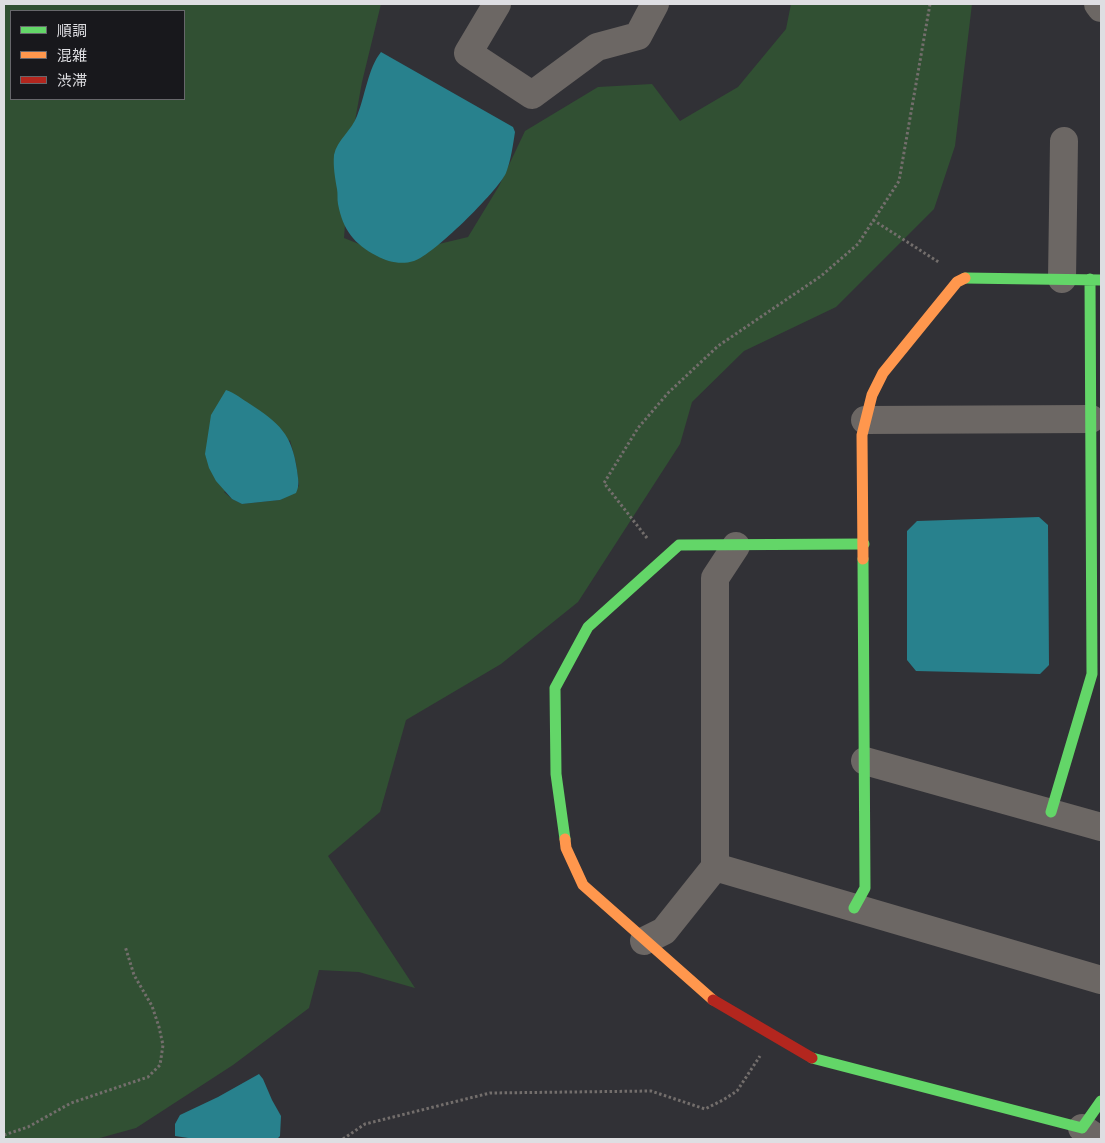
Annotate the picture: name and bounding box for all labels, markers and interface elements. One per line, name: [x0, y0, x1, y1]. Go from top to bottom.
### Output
legend: [10, 10, 185, 100]
text: 順調: [57, 21, 87, 41]
text: 混雑: [57, 46, 87, 66]
text: 渋滞: [57, 71, 87, 91]

